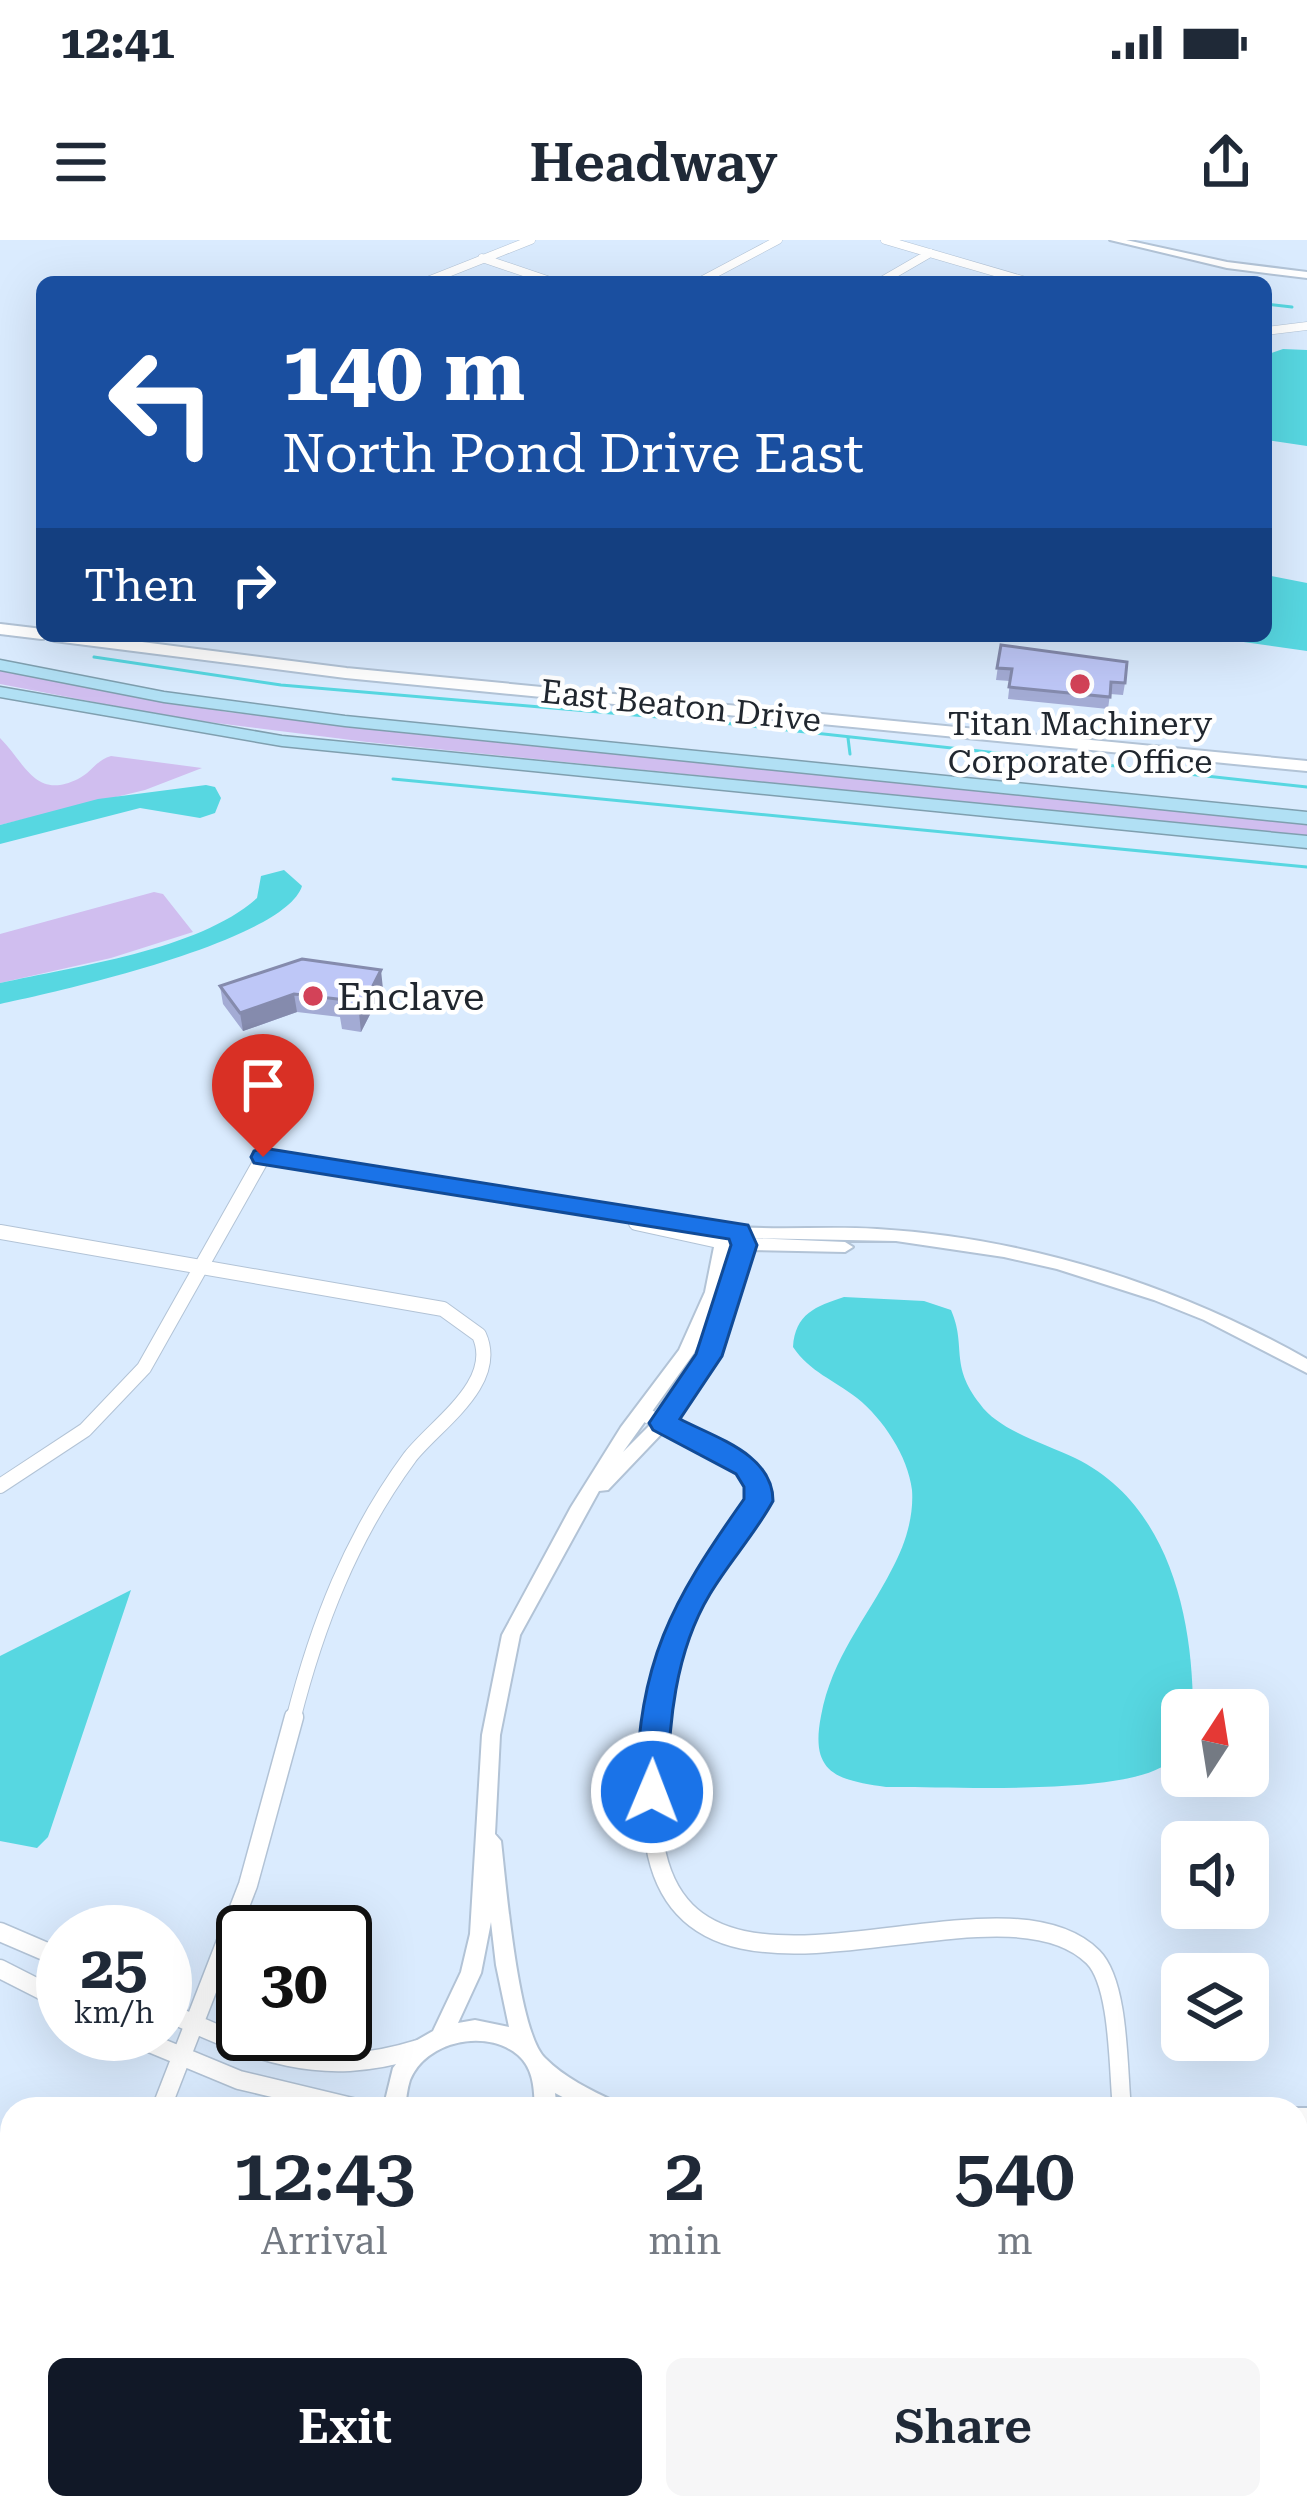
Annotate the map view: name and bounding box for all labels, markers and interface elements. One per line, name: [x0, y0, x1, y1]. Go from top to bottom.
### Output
text: 12:41: [60, 16, 175, 69]
icon: menu: [48, 129, 114, 195]
icon: share: [1193, 129, 1259, 195]
text: Headway: [529, 131, 778, 194]
text: 140 m: [282, 322, 525, 420]
icon: left: [84, 324, 240, 480]
text: North Pond Drive East: [282, 422, 864, 485]
icon: right: [221, 552, 287, 618]
text: Then: [84, 559, 197, 612]
street label: East Beaton Drive: [539, 671, 823, 740]
marker: Titan Machinery Corporate Office: [1067, 671, 1093, 697]
place label: Titan Machinery Corporate Office: [948, 704, 1213, 781]
place label: Enclave: [337, 974, 484, 1020]
marker: Enclave: [300, 983, 326, 1009]
pin: [212, 1034, 314, 1157]
icon: arrive: [230, 1052, 296, 1118]
north arrow: [1161, 1689, 1269, 1797]
map controls: [1161, 1689, 1269, 2061]
position arrow: [589, 1729, 715, 1855]
button: sound: [1161, 1821, 1269, 1929]
speed limit sign: 30: [216, 1905, 372, 2061]
text: 25: [80, 1932, 148, 2003]
button: layers: [1161, 1953, 1269, 2061]
text: km/h: [74, 1995, 154, 2030]
text: 12:43: [233, 2133, 415, 2218]
text: 2: [665, 2133, 705, 2218]
text: 540: [954, 2133, 1075, 2218]
text: Arrival: [261, 2218, 387, 2264]
text: min: [648, 2218, 721, 2264]
text: m: [997, 2218, 1032, 2264]
button: Exit: [48, 2358, 642, 2496]
button: Share: [666, 2358, 1260, 2496]

